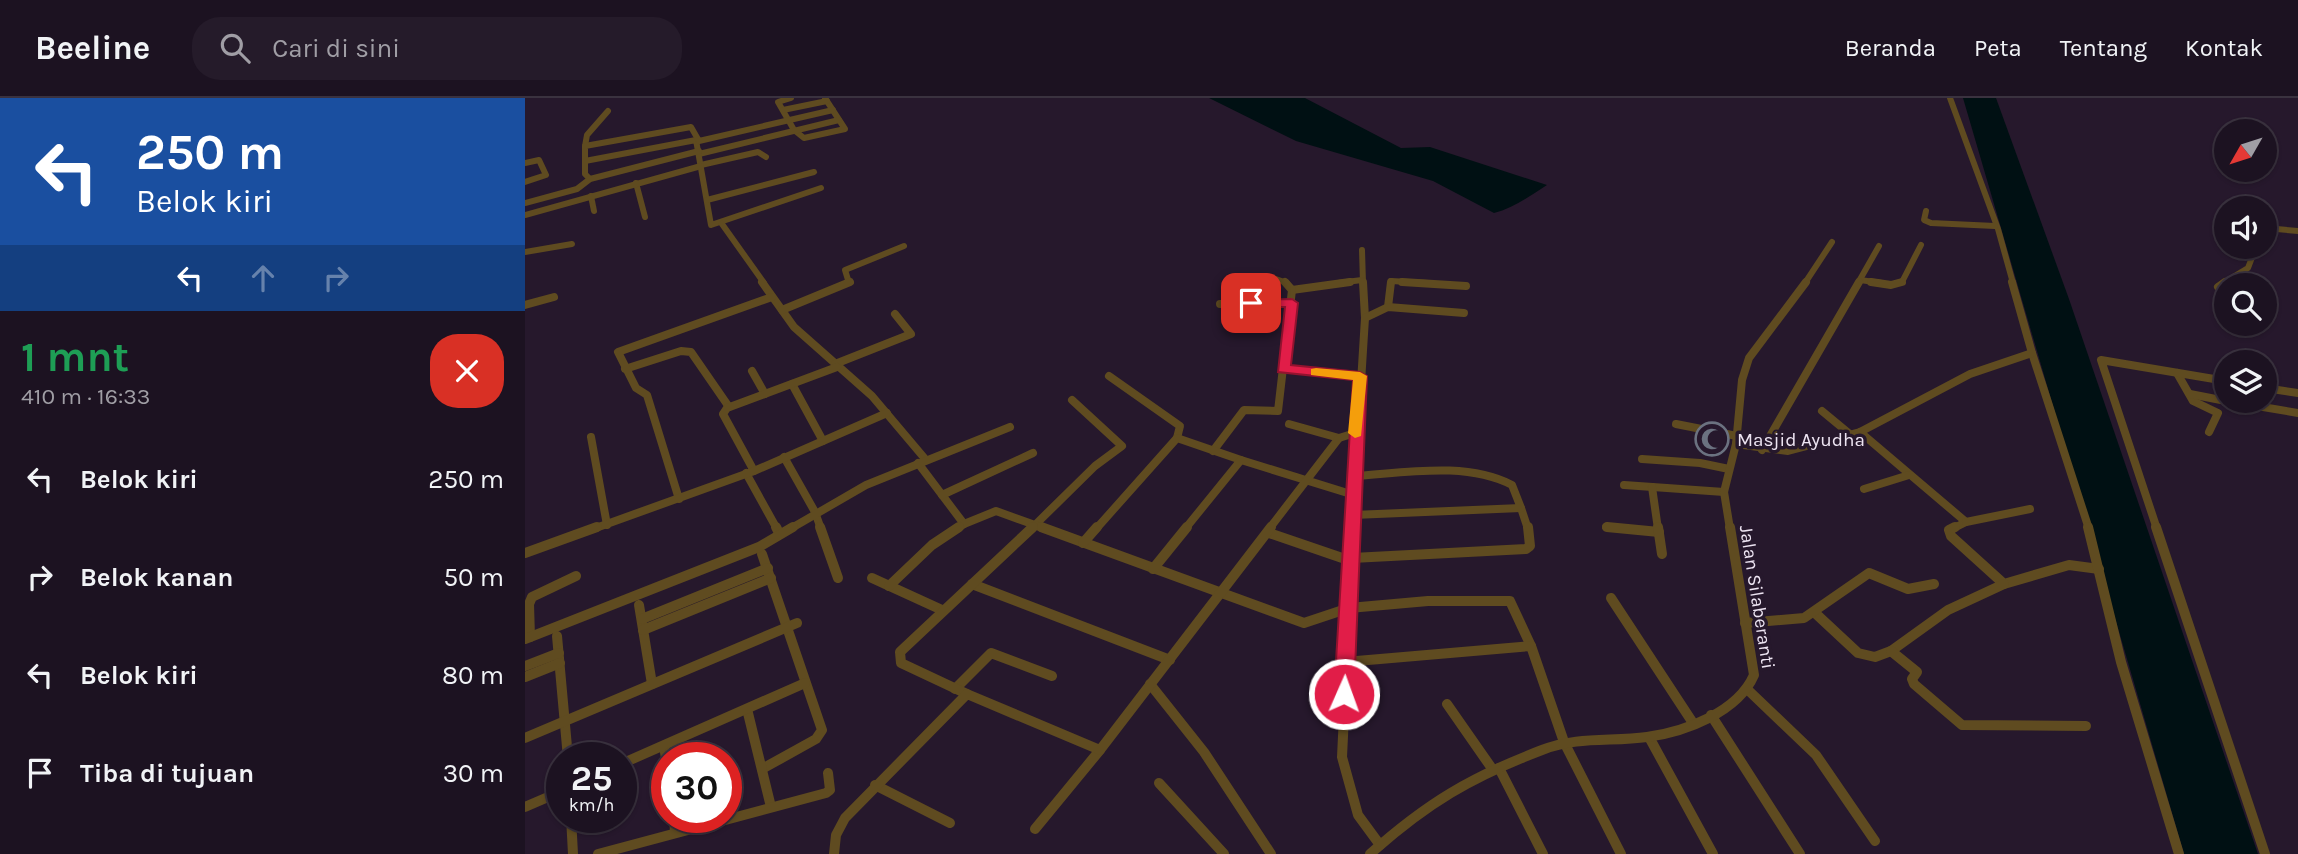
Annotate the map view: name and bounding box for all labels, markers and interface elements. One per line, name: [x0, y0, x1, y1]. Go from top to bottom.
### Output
search box: [192, 17, 682, 80]
text: Beeline: [35, 29, 150, 67]
icon: search: [216, 29, 254, 67]
text: Cari di sini: [272, 33, 400, 64]
text: Beranda: [1845, 34, 1936, 62]
text: Peta: [1974, 34, 2022, 62]
text: Tentang: [2060, 34, 2147, 62]
text: Kontak: [2185, 34, 2263, 62]
north arrow: [2214, 119, 2277, 182]
map controls: [2214, 119, 2277, 413]
text: 250 m: [136, 124, 284, 181]
icon: left: [21, 126, 112, 217]
text: Belok kiri: [136, 183, 273, 220]
button: sound: [2214, 196, 2277, 259]
icon: left: [171, 259, 209, 297]
icon: ahead: [244, 259, 282, 297]
icon: right: [317, 259, 355, 297]
pin: [1221, 273, 1281, 333]
button: search: [2214, 273, 2277, 336]
icon: arrive: [1232, 284, 1270, 322]
text: 1 mnt: [21, 332, 129, 382]
button: close: [430, 334, 504, 408]
button: layers: [2214, 350, 2277, 413]
text: 410 m · 16:33: [21, 383, 150, 410]
mosque icon: Masjid Ayudha: [1693, 420, 1731, 458]
place label: Masjid Ayudha: [1737, 429, 1865, 451]
icon: left: [21, 460, 59, 498]
text: Belok kiri: [80, 464, 198, 495]
text: 250 m: [428, 464, 504, 495]
street label: Jalan Silaberanti: [1735, 524, 1779, 671]
icon: right: [21, 558, 59, 596]
text: Belok kanan: [80, 562, 233, 593]
text: 50 m: [443, 562, 504, 593]
icon: left: [21, 656, 59, 694]
position arrow: [1307, 657, 1381, 731]
text: Belok kiri: [80, 660, 198, 691]
text: 80 m: [442, 660, 504, 691]
speed limit sign: 30: [651, 742, 742, 833]
icon: arrive: [21, 754, 59, 792]
text: Tiba di tujuan: [80, 758, 254, 789]
text: 30 m: [443, 758, 504, 789]
text: 25: [571, 758, 612, 799]
text: km/h: [569, 794, 614, 816]

